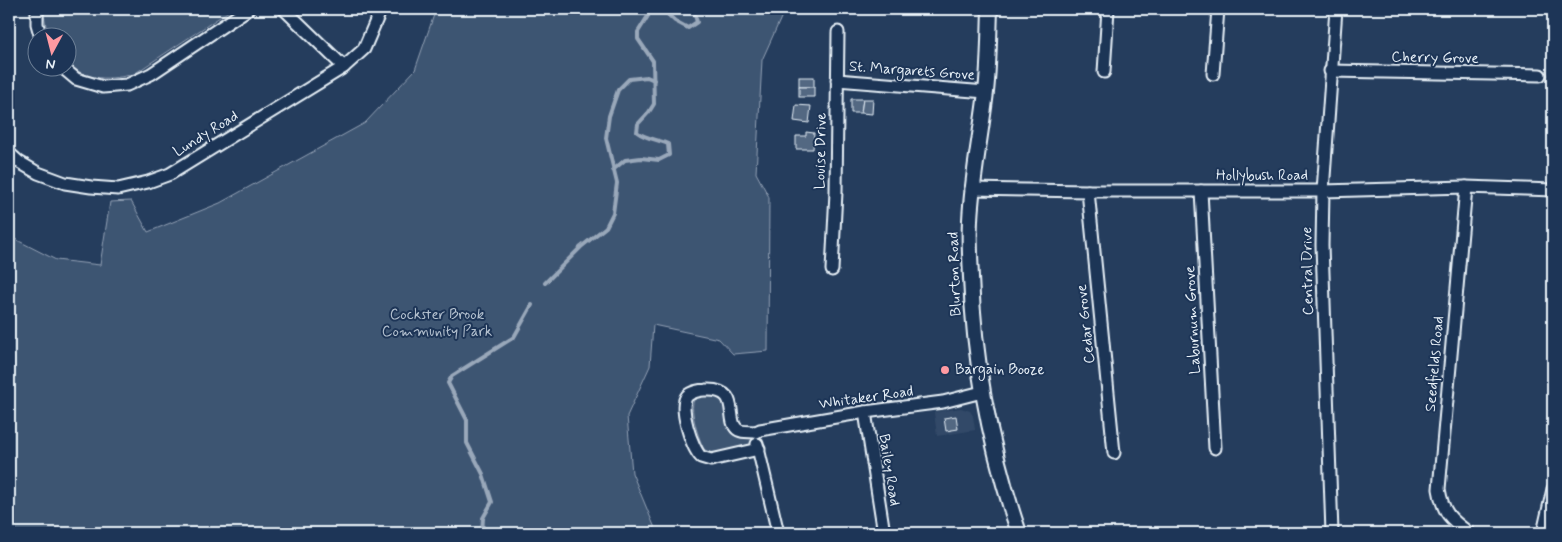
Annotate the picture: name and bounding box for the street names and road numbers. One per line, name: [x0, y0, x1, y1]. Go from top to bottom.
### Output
street label: Cherry Grove: [1391, 47, 1479, 69]
street label: St. Margarets Grove: [848, 57, 976, 86]
street label: Lundy Road: [170, 106, 242, 162]
street label: Louise Drive: [810, 112, 832, 190]
street label: Hollybush Road: [1216, 166, 1308, 186]
street label: Central Drive: [1297, 226, 1319, 315]
street label: Blurton Road: [944, 231, 966, 317]
street label: Laburnum Grove: [1180, 265, 1206, 375]
street label: Cedar Grove: [1072, 283, 1100, 365]
street label: Seedfields Road: [1421, 315, 1449, 413]
street label: Whitaker Road: [817, 381, 915, 415]
street label: Bailey Road: [873, 433, 905, 507]

